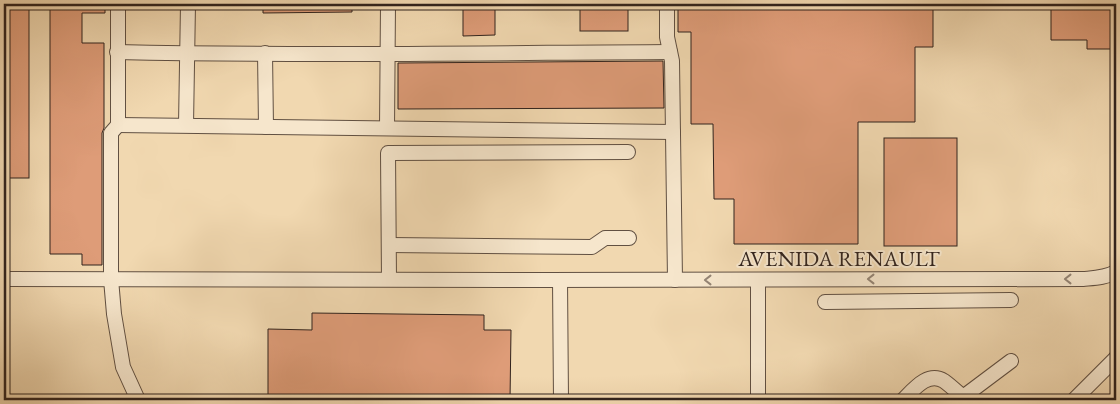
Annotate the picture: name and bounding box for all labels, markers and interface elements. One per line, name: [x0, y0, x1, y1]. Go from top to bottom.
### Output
street label: AVENIDA RENAULT: [737, 244, 940, 273]
one-way arrow: [867, 274, 874, 284]
one-way arrow: [1064, 274, 1072, 284]
one-way arrow: [704, 275, 712, 285]

